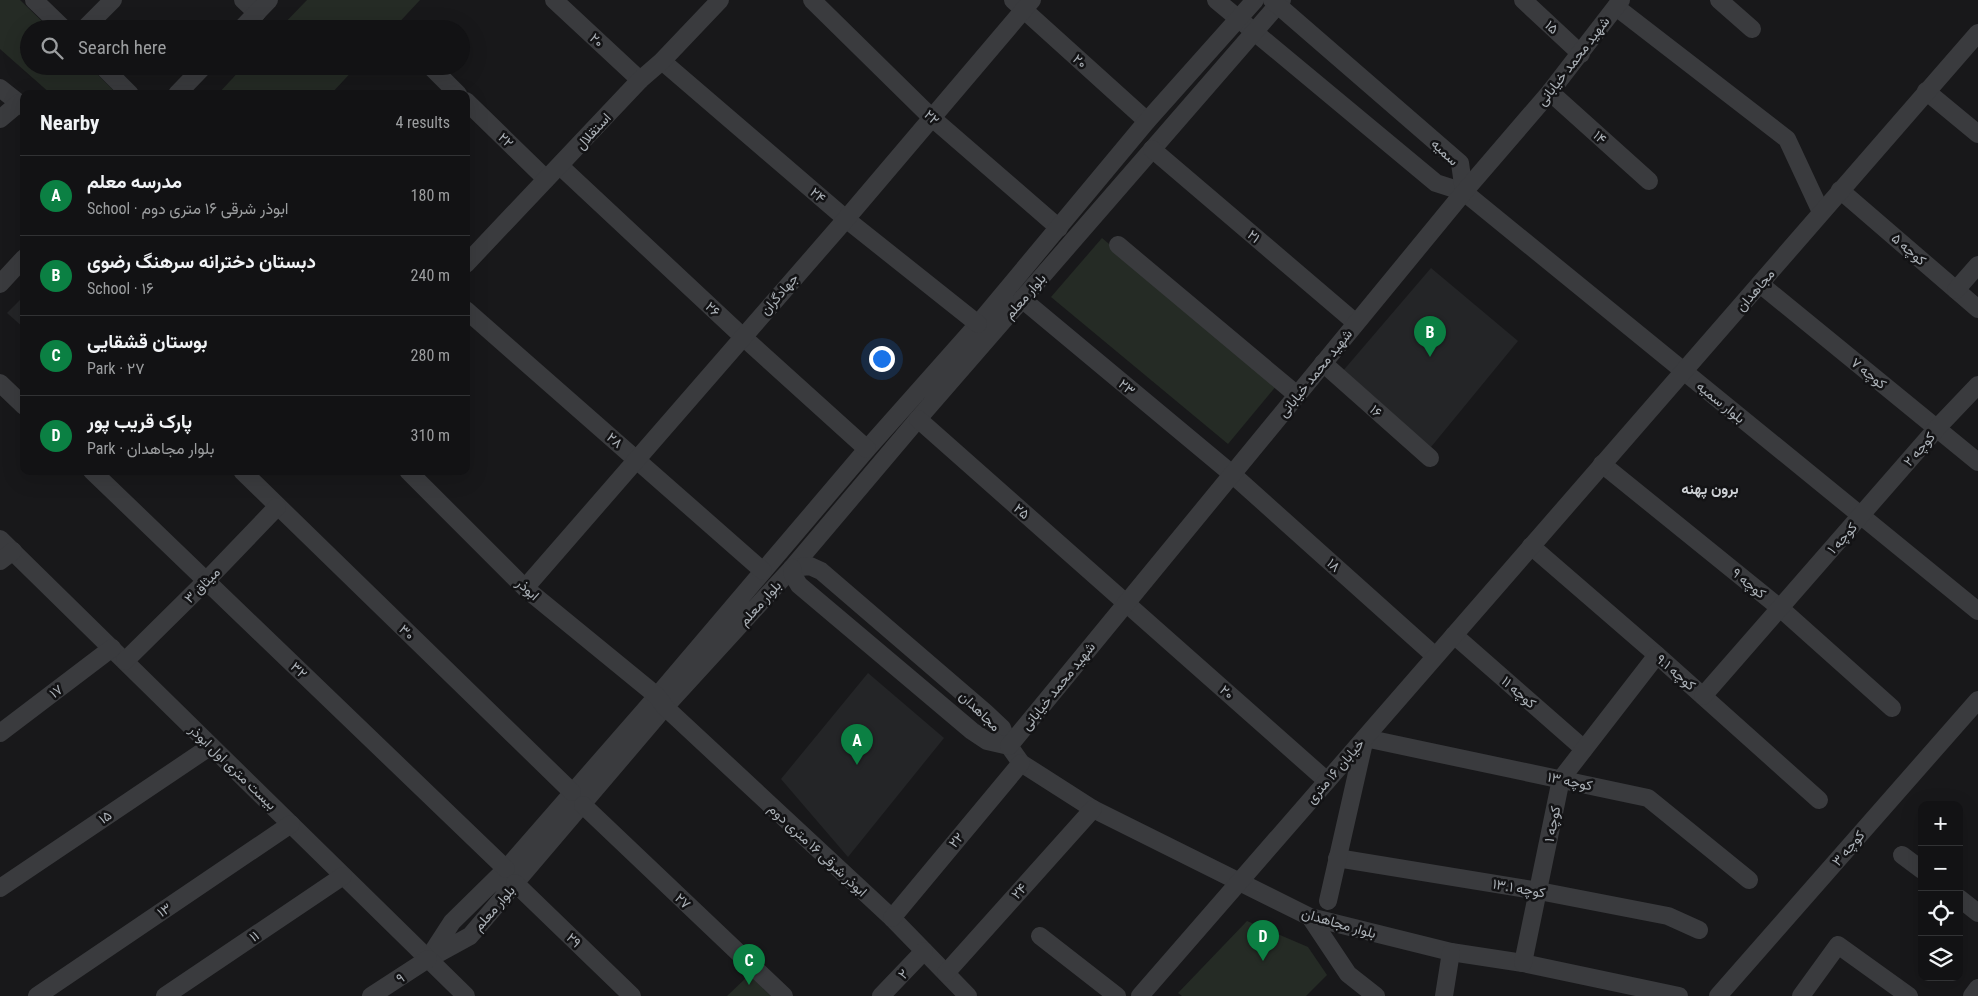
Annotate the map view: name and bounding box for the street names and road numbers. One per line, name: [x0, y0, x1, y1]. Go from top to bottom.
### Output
street label: شهید محمد خیابانی: [1533, 13, 1613, 109]
street label: ۱۵: [1542, 17, 1562, 37]
street label: ۲۰: [587, 30, 607, 50]
street label: ۲۰: [1070, 51, 1090, 71]
street label: ۲۲: [921, 106, 943, 128]
street label: استقلال: [572, 109, 615, 154]
street label: ۱۴: [1590, 127, 1610, 147]
street label: ۲۲: [495, 129, 517, 151]
street label: سمیه: [1428, 135, 1462, 169]
street label: ۲۴: [807, 184, 829, 206]
street label: ۲۱: [1245, 226, 1263, 246]
street label: کوچه ۵: [1887, 230, 1930, 270]
street label: مجاهدان: [1732, 266, 1778, 315]
street label: جهادگران: [757, 270, 802, 319]
street label: بلوار معلم: [1001, 270, 1050, 323]
street label: ۲۶: [702, 298, 724, 320]
street label: شهید محمد خیابانی: [1275, 326, 1356, 421]
street label: کوچه ۷: [1847, 354, 1890, 394]
street label: ۲۳: [1116, 376, 1138, 398]
street label: بلوار سمیه: [1693, 378, 1748, 427]
street label: ۱۶: [1367, 401, 1386, 421]
street label: ۲۸: [604, 429, 626, 451]
street label: کوچه ۲: [1900, 429, 1940, 471]
street label: ۲۵: [1011, 500, 1033, 522]
street label: کوچه ۱: [1824, 519, 1862, 558]
street label: ۱۸: [1324, 555, 1344, 575]
street label: میثاق ۳: [181, 564, 224, 607]
street label: کوچه ۹: [1728, 564, 1769, 603]
street label: ابوذر: [512, 574, 543, 604]
street label: بلوار معلم: [736, 577, 785, 629]
street label: ۳۰: [396, 621, 418, 643]
street label: شهید محمد خیابانی: [1018, 639, 1099, 734]
street label: کوچه ۹.۱: [1652, 651, 1699, 695]
street label: ۳۲: [287, 658, 311, 682]
street label: کوچه ۱۱: [1497, 673, 1539, 713]
street label: ۱۷: [46, 681, 66, 701]
street label: ۲۰: [1217, 682, 1237, 702]
street label: مجاهدان: [956, 688, 1004, 735]
street label: بیست متری اول ابوذر: [184, 721, 280, 814]
street label: خیابان ۱۶ متری: [1303, 735, 1368, 807]
street label: کوچه ۱۳: [1546, 768, 1594, 796]
street label: ابوذر شرقی ۱۶ متری دوم: [765, 800, 871, 901]
street label: کوچه ۱: [1541, 805, 1565, 844]
street label: ۱۵: [95, 807, 115, 827]
street label: کوچه ۳: [1828, 827, 1869, 870]
street label: ۲۲: [945, 829, 967, 851]
street label: کوچه ۱۳.۱: [1491, 875, 1547, 902]
street label: ۲۴: [1008, 880, 1030, 902]
street label: بلوار معلم: [470, 882, 519, 935]
street label: ۲۷: [672, 890, 694, 912]
street label: ۱۳: [154, 900, 174, 920]
street label: بلوار مجاهدان: [1300, 905, 1378, 942]
street label: ۱۱: [246, 927, 262, 945]
street label: ۲۹: [563, 929, 585, 951]
street label: ۲: [895, 966, 911, 982]
street label: ۹: [393, 969, 407, 987]

